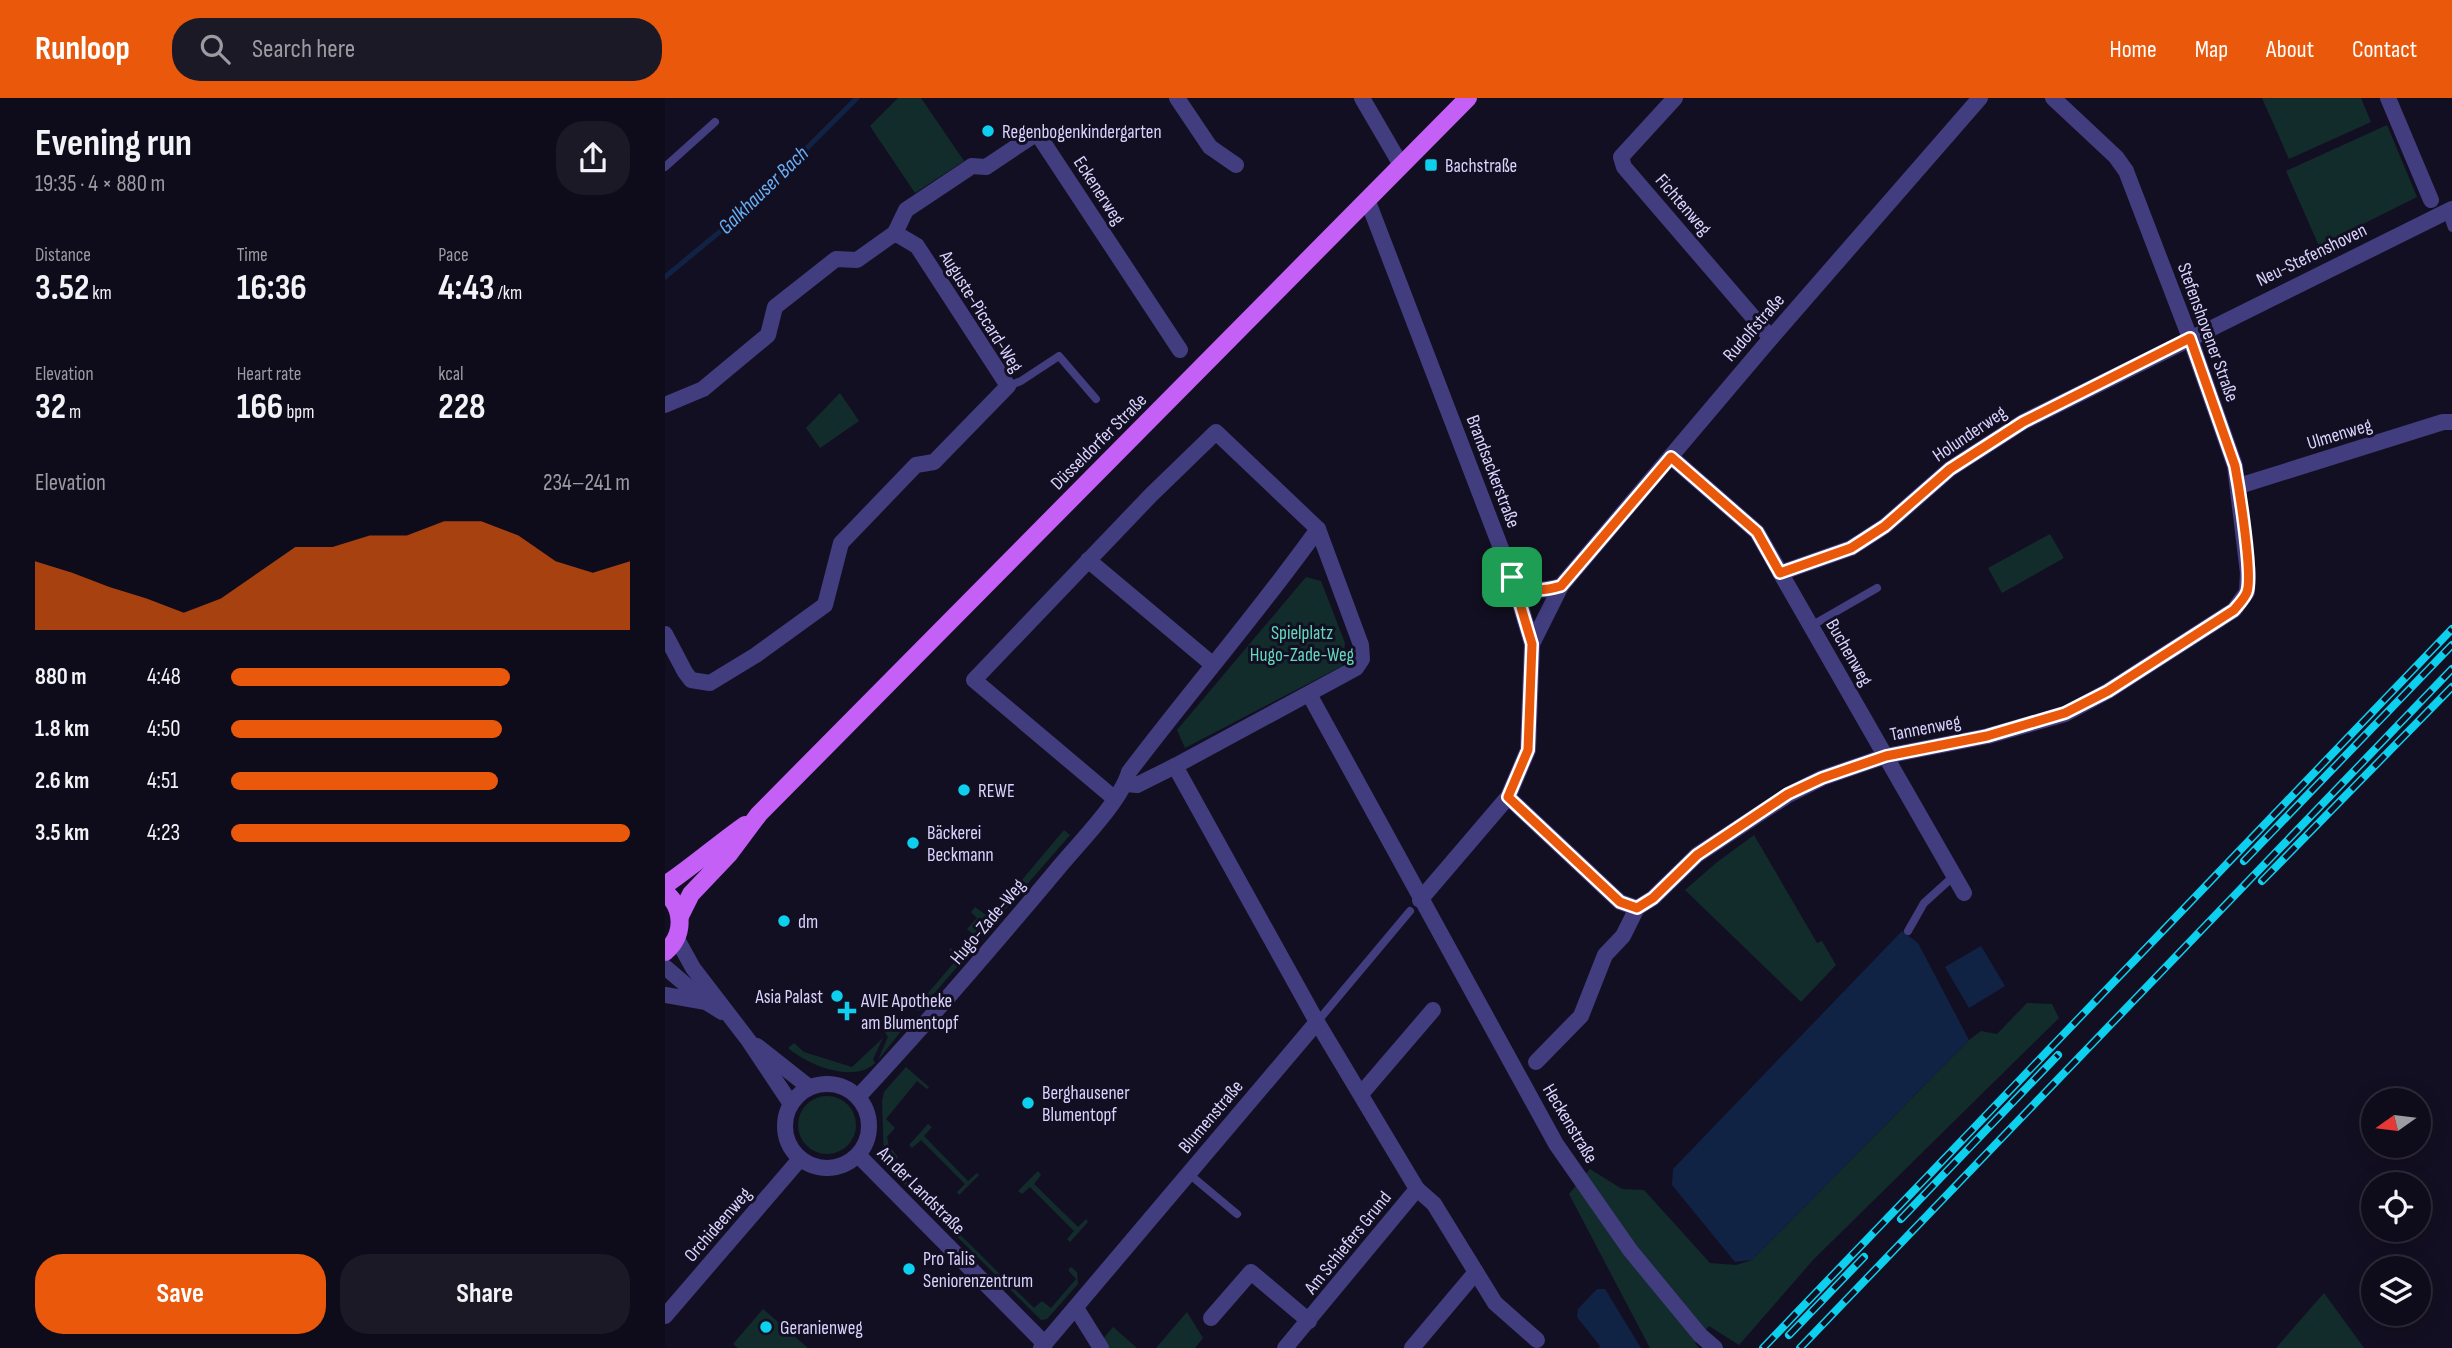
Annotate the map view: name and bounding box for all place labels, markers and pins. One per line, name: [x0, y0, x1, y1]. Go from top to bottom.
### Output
place label: Regenbogenkindergarten: [1002, 121, 1162, 144]
marker: Regenbogenkindergarten: [980, 123, 996, 139]
place label: Bachstraße: [1445, 155, 1517, 178]
marker: Bachstraße: [1423, 157, 1439, 173]
pin: [1482, 547, 1542, 607]
place label: REWE: [978, 780, 1015, 803]
marker: REWE: [956, 782, 972, 798]
place label: Bäckerei Beckmann: [927, 822, 994, 867]
marker: Bäckerei Beckmann: [905, 835, 921, 851]
place label: dm: [798, 911, 818, 934]
marker: dm: [776, 913, 792, 929]
place label: Asia Palast: [755, 986, 823, 1009]
marker: Asia Palast: [829, 988, 845, 1004]
place label: AVIE Apotheke am Blumentopf: [860, 990, 959, 1035]
marker: AVIE Apotheke am Blumentopf: [839, 1003, 855, 1019]
place label: Berghausener Blumentopf: [1042, 1082, 1130, 1127]
marker: Berghausener Blumentopf: [1020, 1095, 1036, 1111]
place label: Pro Talis Seniorenzentrum: [923, 1248, 1033, 1293]
marker: Pro Talis Seniorenzentrum: [901, 1261, 917, 1277]
place label: Geranienweg: [780, 1317, 863, 1340]
marker: Geranienweg: [758, 1319, 774, 1335]

